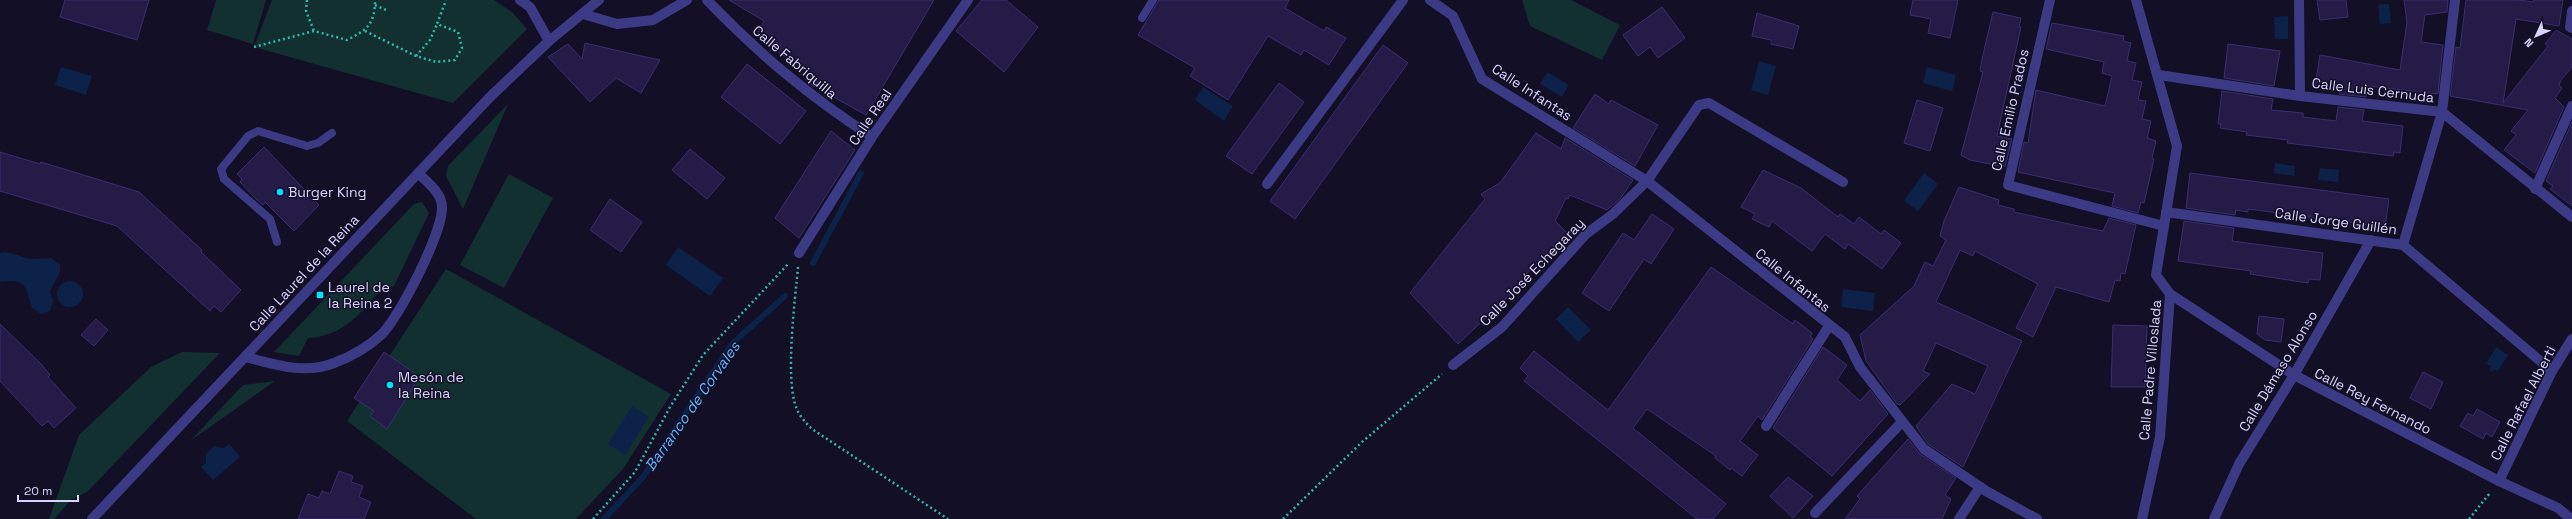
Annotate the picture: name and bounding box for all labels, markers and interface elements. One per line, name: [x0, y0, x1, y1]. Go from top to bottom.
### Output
north arrow: [2516, 16, 2556, 56]
street label: Calle Fabriquilla: [749, 21, 841, 103]
text: N: [2521, 35, 2536, 50]
street label: Calle Emilio Prados: [1987, 47, 2033, 173]
street label: Calle Infantas: [1489, 59, 1575, 125]
street label: Calle Luis Cernuda: [2311, 74, 2435, 106]
street label: Calle Real: [845, 85, 895, 149]
place label: Burger King: [288, 183, 367, 201]
marker: Burger King: [275, 187, 285, 197]
street label: Calle Jorge Guillén: [2274, 204, 2398, 238]
street label: Calle Laurel de la Reina: [245, 211, 363, 335]
street label: Calle José Echegaray: [1476, 214, 1588, 330]
street label: Calle Infantas: [1752, 244, 1834, 316]
place label: Laurel de la Reina 2: [328, 278, 392, 312]
marker: Laurel de la Reina 2: [315, 290, 325, 300]
street label: Calle Padre Villoslada: [2135, 299, 2165, 441]
street label: Calle Dámaso Alonso: [2235, 307, 2321, 435]
water label: Barranco de Corvales: [640, 337, 744, 474]
street label: Calle Rafael Alberti: [2486, 343, 2560, 463]
street label: Calle Rey Fernando: [2311, 364, 2435, 438]
place label: Mesón de la Reina: [398, 368, 464, 402]
marker: Mesón de la Reina: [385, 380, 395, 390]
scale bar: [18, 477, 78, 503]
text: 20 m: [24, 483, 52, 499]

